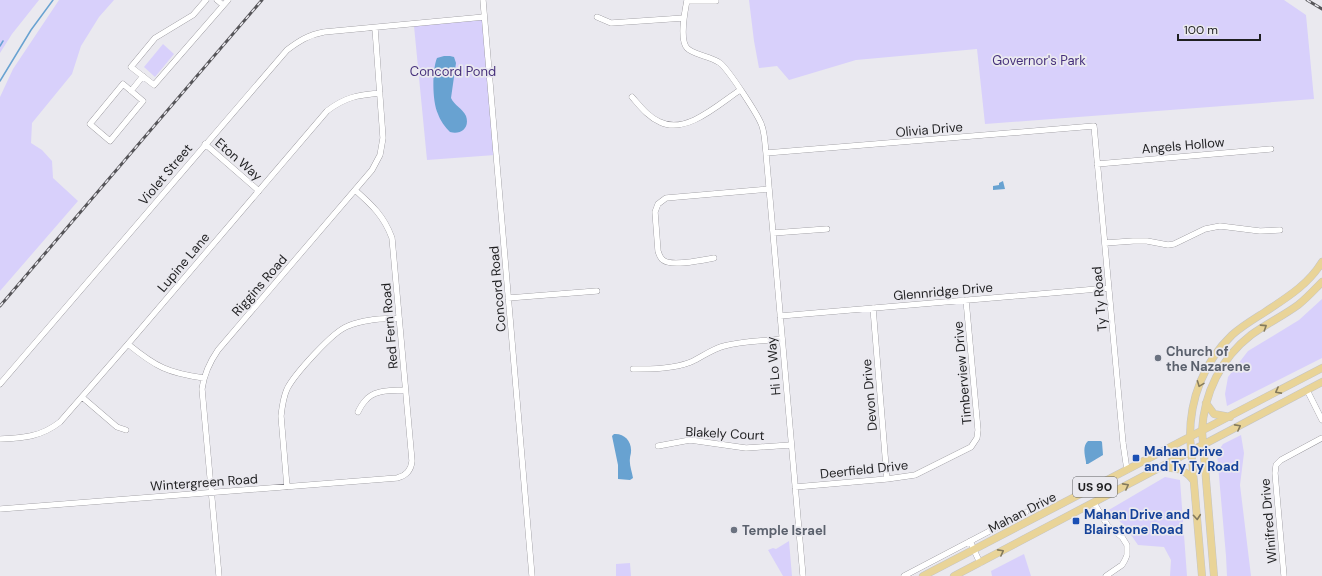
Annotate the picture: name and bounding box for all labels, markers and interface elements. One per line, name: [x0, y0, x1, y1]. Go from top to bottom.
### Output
scale bar: [1178, 16, 1260, 42]
text: 100 m: [1184, 22, 1218, 38]
park label: Governor's Park: [992, 52, 1086, 69]
park label: Concord Pond: [410, 63, 496, 80]
street label: Olivia Drive: [895, 118, 963, 141]
street label: Angels Hollow: [1141, 133, 1225, 158]
street label: Eton Way: [212, 134, 266, 184]
street label: Violet Street: [135, 140, 196, 209]
street label: Lupine Lane: [154, 229, 213, 296]
street label: Concord Road: [485, 245, 510, 333]
street label: Riggins Road: [228, 251, 291, 320]
street label: Ty Ty Road: [1088, 266, 1111, 332]
street label: Glennridge Drive: [893, 279, 993, 304]
street label: Red Fern Road: [377, 282, 402, 370]
street label: Timberview Drive: [950, 321, 975, 425]
one-way arrow: [1260, 324, 1267, 332]
street label: Hi Lo Way: [762, 336, 785, 396]
place label: Church of the Nazarene: [1166, 343, 1251, 375]
marker: Church of the Nazarene: [1153, 353, 1163, 363]
street label: Devon Drive: [858, 358, 881, 432]
one-way arrow: [1196, 380, 1204, 387]
one-way arrow: [1275, 386, 1282, 394]
street label: Blakely Court: [685, 423, 765, 444]
one-way arrow: [1233, 424, 1241, 431]
place label: Mahan Drive and Ty Ty Road: [1144, 443, 1239, 475]
marker: Mahan Drive and Ty Ty Road: [1131, 453, 1141, 463]
street label: Deerfield Drive: [819, 456, 909, 483]
street label: Wintergreen Road: [150, 470, 258, 495]
road number: US 90: [1073, 477, 1117, 497]
street label: Winifred Drive: [1256, 478, 1281, 564]
one-way arrow: [1122, 483, 1129, 490]
street label: Mahan Drive: [985, 488, 1059, 537]
place label: Mahan Drive and Blairstone Road: [1084, 506, 1190, 538]
one-way arrow: [1192, 514, 1201, 520]
marker: Mahan Drive and Blairstone Road: [1071, 516, 1081, 526]
place label: Temple Israel: [742, 522, 826, 539]
marker: Temple Israel: [729, 525, 739, 535]
one-way arrow: [996, 549, 1004, 556]

